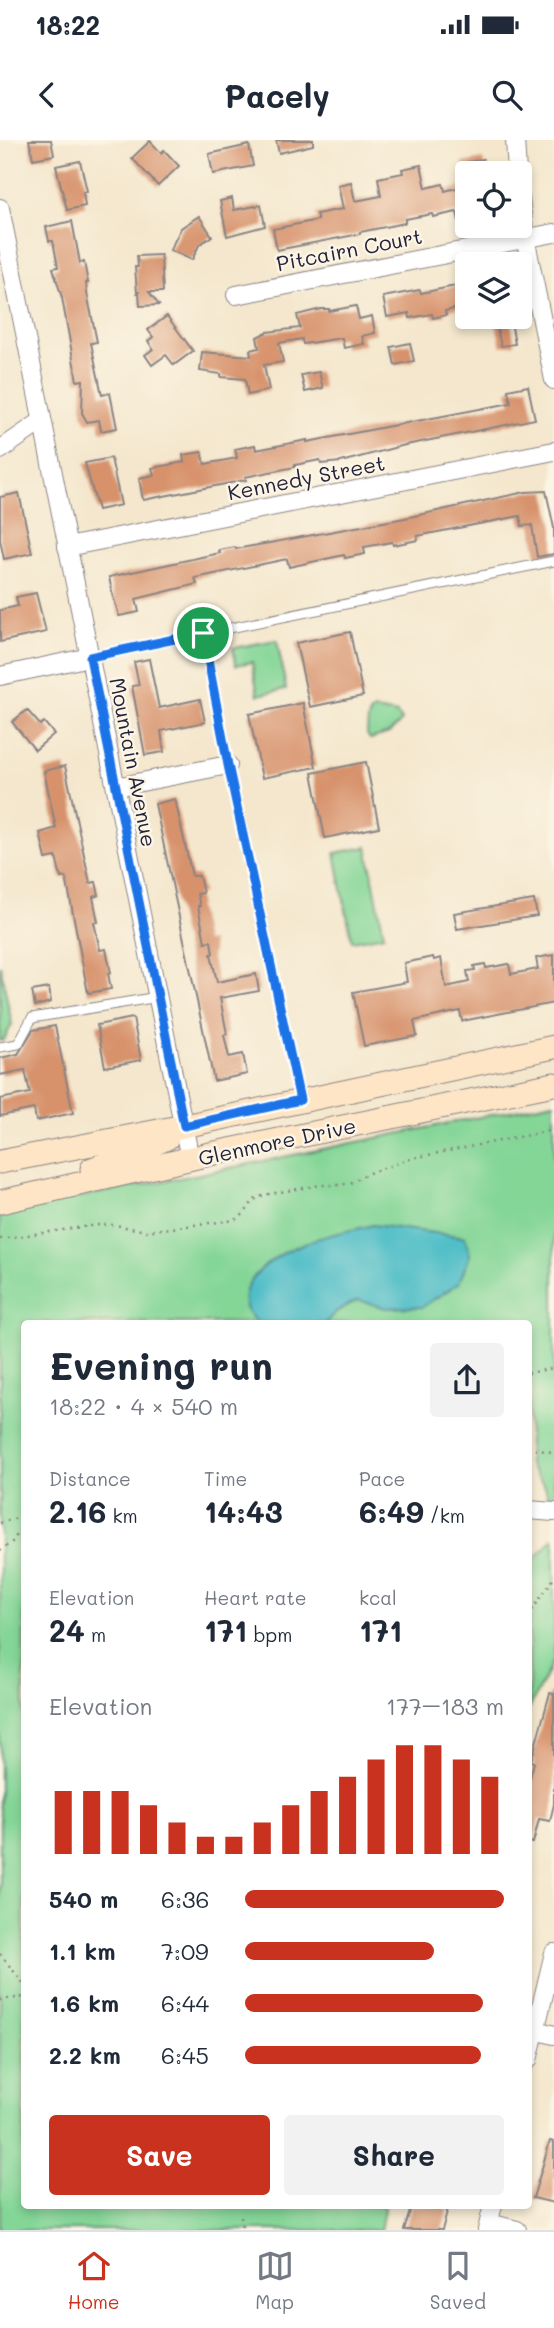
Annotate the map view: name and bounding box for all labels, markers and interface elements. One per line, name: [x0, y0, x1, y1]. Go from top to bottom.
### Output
text: 18:22: [35, 8, 100, 42]
text: Pacely: [224, 74, 330, 116]
icon: back: [28, 76, 66, 114]
icon: search: [488, 76, 526, 114]
map controls: [455, 161, 532, 329]
button: locate: [455, 161, 532, 238]
street label: Pitcairn Court: [274, 222, 424, 276]
button: layers: [455, 252, 532, 329]
street label: Kennedy Street: [225, 448, 387, 506]
pin: [173, 603, 233, 663]
icon: arrive: [184, 614, 222, 652]
street label: Mountain Avenue: [104, 675, 164, 849]
street label: Glenmore Drive: [196, 1111, 358, 1171]
text: Evening run: [49, 1340, 273, 1390]
button: share: [430, 1343, 504, 1417]
text: 18:22 · 4 × 540 m: [49, 1391, 238, 1421]
text: Distance: [49, 1466, 131, 1491]
text: Time: [204, 1466, 247, 1491]
text: Pace: [359, 1466, 405, 1491]
text: 2.16: [49, 1491, 106, 1531]
text: 14:43: [204, 1491, 283, 1531]
text: 6:49: [359, 1491, 424, 1531]
text: km: [106, 1503, 138, 1528]
text: /km: [424, 1503, 465, 1528]
text: Elevation: [49, 1585, 134, 1610]
text: Heart rate: [204, 1585, 307, 1610]
text: kcal: [359, 1585, 397, 1610]
text: 24: [49, 1610, 85, 1650]
text: 171: [204, 1610, 247, 1650]
text: 171: [359, 1610, 402, 1650]
text: m: [85, 1622, 106, 1647]
text: bpm: [247, 1622, 292, 1647]
text: Elevation: [49, 1691, 152, 1721]
text: 177–183 m: [386, 1691, 504, 1721]
text: 540 m: [49, 1884, 118, 1914]
text: 6:36: [161, 1884, 209, 1914]
text: 1.1 km: [49, 1936, 115, 1966]
text: 7:09: [161, 1936, 209, 1966]
text: 1.6 km: [49, 1988, 119, 2018]
text: 6:44: [161, 1988, 209, 2018]
text: 2.2 km: [49, 2040, 121, 2070]
text: 6:45: [161, 2040, 209, 2070]
button: Save: [49, 2115, 270, 2195]
button: Share: [284, 2115, 504, 2195]
tab: Home: [68, 2247, 120, 2314]
tab: Map: [255, 2247, 294, 2314]
tab: Saved: [430, 2247, 486, 2314]

